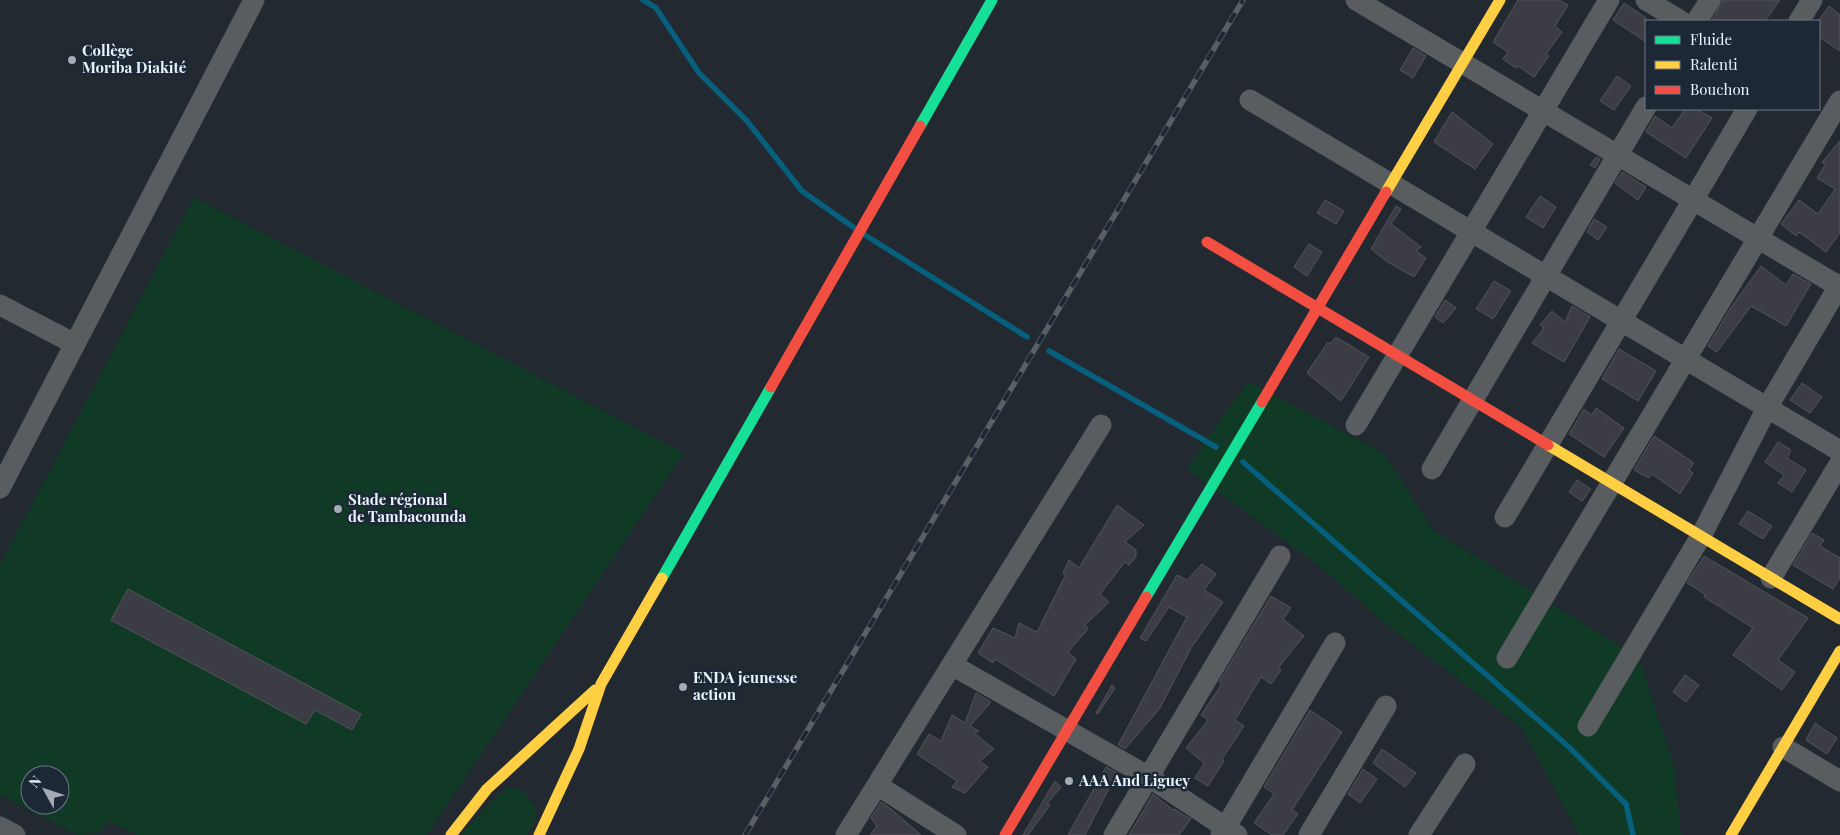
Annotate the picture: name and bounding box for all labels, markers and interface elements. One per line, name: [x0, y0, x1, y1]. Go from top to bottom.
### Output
legend: [1645, 20, 1820, 110]
text: Fluide: [1690, 29, 1732, 49]
place label: Collège Moriba Diakité: [82, 40, 187, 77]
marker: Collège Moriba Diakité: [66, 54, 78, 66]
text: Ralenti: [1690, 54, 1738, 74]
text: Bouchon: [1690, 79, 1750, 99]
place label: Stade régional de Tambacounda: [348, 489, 466, 526]
marker: Stade régional de Tambacounda: [332, 503, 344, 515]
place label: ENDA jeunesse action: [693, 667, 798, 704]
marker: ENDA jeunesse action: [677, 681, 689, 693]
north arrow: [20, 765, 70, 815]
place label: AAA And Liguey: [1078, 770, 1190, 790]
text: N: [24, 771, 45, 791]
marker: AAA And Liguey: [1063, 775, 1075, 787]

